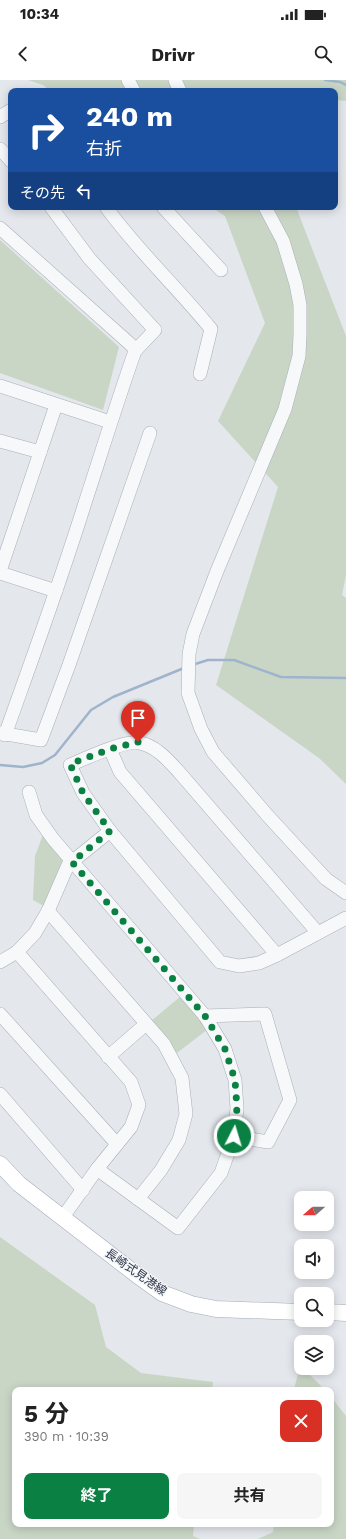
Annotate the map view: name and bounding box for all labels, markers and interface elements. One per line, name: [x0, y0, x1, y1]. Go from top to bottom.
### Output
text: 10:34: [20, 5, 59, 23]
icon: back: [12, 43, 34, 65]
icon: search: [312, 43, 334, 65]
text: Drivr: [151, 44, 195, 65]
text: 240 m: [86, 100, 173, 133]
icon: right: [20, 104, 72, 156]
text: 右折: [86, 138, 122, 159]
icon: left: [73, 180, 95, 202]
text: その先: [20, 184, 65, 202]
pin: [121, 701, 155, 742]
icon: arrive: [127, 707, 149, 729]
position arrow: [213, 1115, 255, 1157]
north arrow: [294, 1191, 334, 1231]
map controls: [294, 1191, 334, 1375]
button: sound: [294, 1239, 334, 1279]
street label: 長崎式見港線: [102, 1246, 170, 1298]
button: search: [294, 1287, 334, 1327]
button: layers: [294, 1335, 334, 1375]
text: 5 分: [24, 1400, 69, 1428]
button: close: [280, 1400, 322, 1442]
text: 390 m · 10:39: [24, 1429, 109, 1444]
button: 終了: [24, 1473, 169, 1519]
button: 共有: [177, 1473, 322, 1519]

